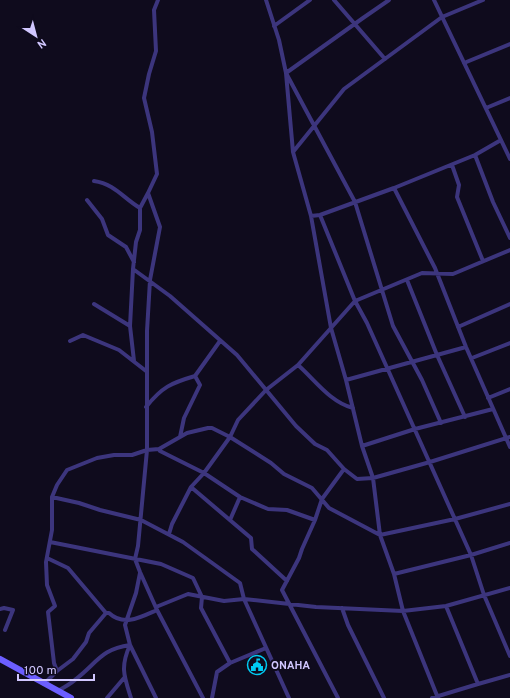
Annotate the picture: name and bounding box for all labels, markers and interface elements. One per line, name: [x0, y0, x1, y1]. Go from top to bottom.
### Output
north arrow: [16, 16, 56, 56]
text: N: [34, 35, 49, 51]
public building icon: ONAHA: [246, 654, 268, 676]
scale bar: [18, 656, 94, 682]
place label: ONAHA: [271, 659, 310, 673]
text: 100 m: [24, 663, 57, 679]

